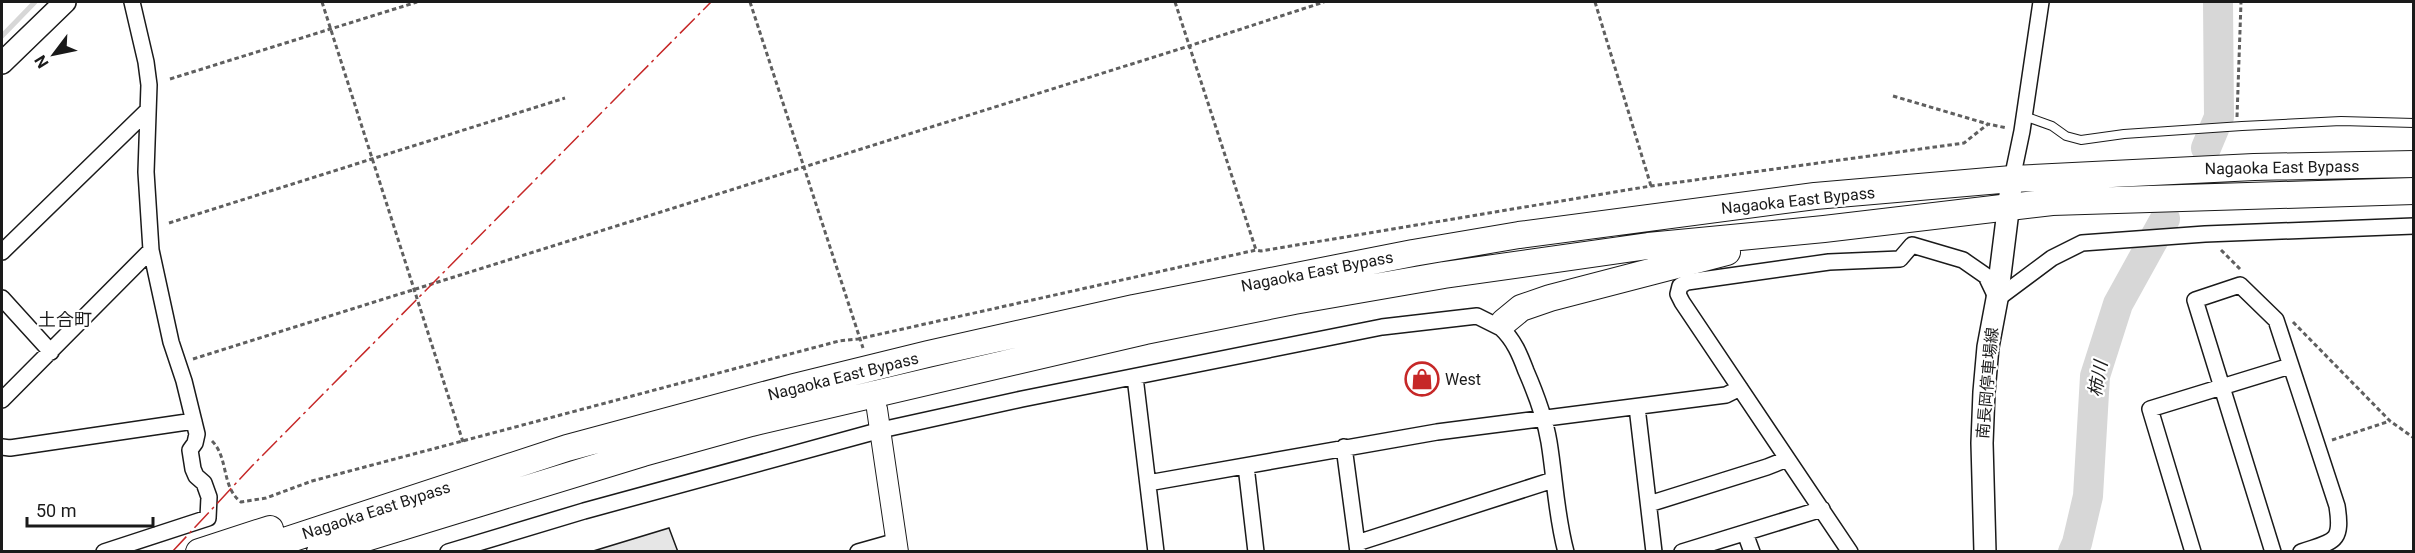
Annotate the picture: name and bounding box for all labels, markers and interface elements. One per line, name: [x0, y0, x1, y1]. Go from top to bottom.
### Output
north arrow: [24, 24, 84, 84]
text: N: [31, 52, 53, 72]
street label: Nagaoka East Bypass: [2204, 157, 2360, 178]
street label: Nagaoka East Bypass: [1720, 183, 1876, 218]
street label: Nagaoka East Bypass: [1239, 247, 1395, 296]
district label: 土合町: [38, 309, 92, 330]
street label: 南長岡停車場線: [1973, 326, 2002, 440]
street label: Nagaoka East Bypass: [766, 349, 920, 404]
water label: 柿川: [2084, 357, 2111, 398]
shop icon: West: [1404, 361, 1440, 397]
place label: West: [1445, 370, 1481, 389]
street label: Nagaoka East Bypass: [300, 478, 453, 543]
scale bar: [27, 490, 153, 528]
text: 50 m: [36, 500, 76, 521]

